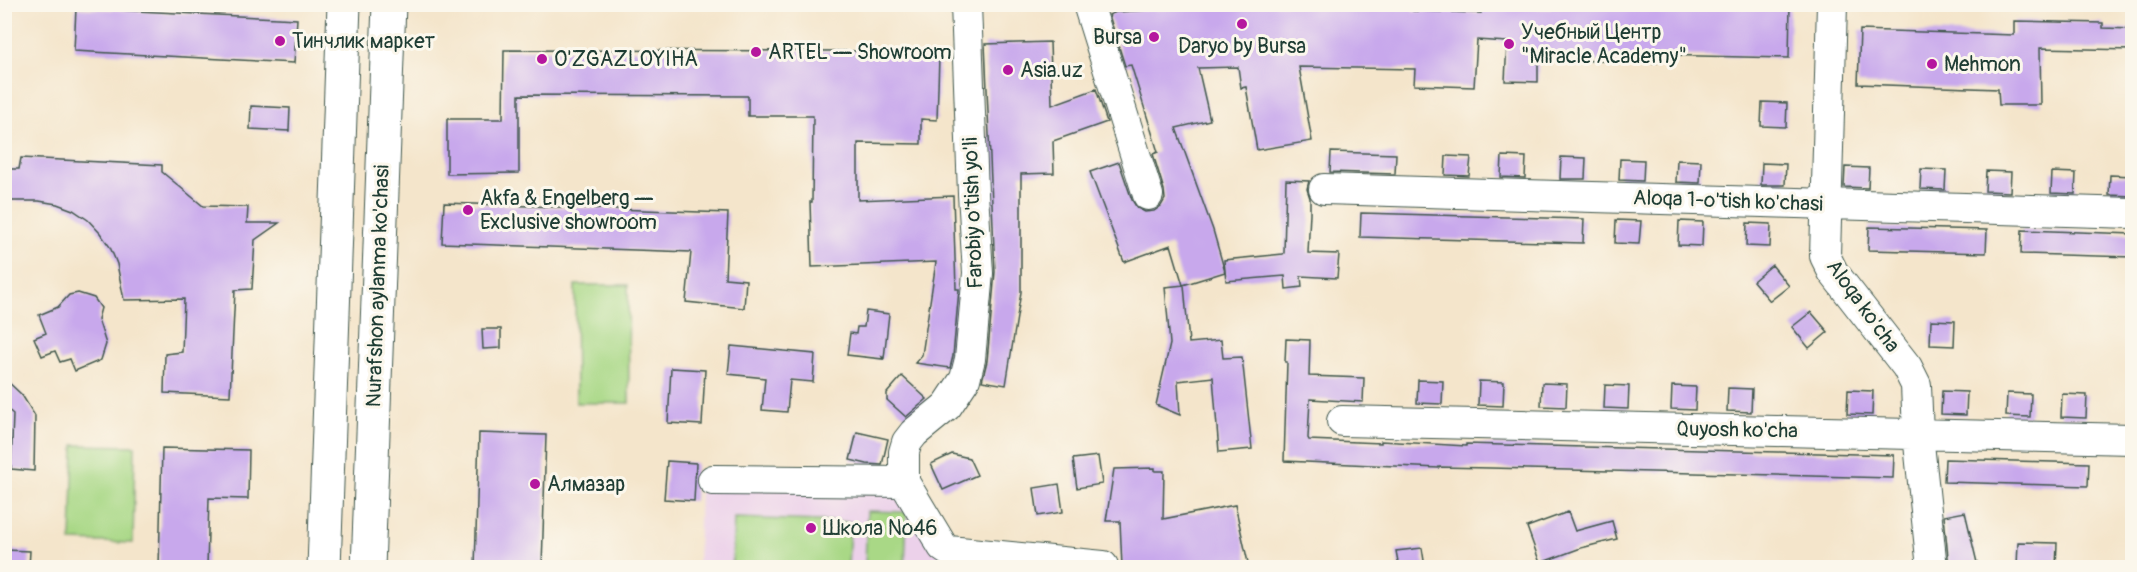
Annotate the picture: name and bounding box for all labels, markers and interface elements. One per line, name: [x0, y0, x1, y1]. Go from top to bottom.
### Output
marker: Daryo by Bursa: [1235, 17, 1249, 31]
place label: Учебный Центр "Miracle Academy": [1521, 19, 1687, 70]
place label: Bursa: [1093, 24, 1142, 51]
place label: Тинчлик маркет: [292, 28, 436, 55]
marker: Bursa: [1147, 30, 1161, 44]
place label: Daryo by Bursa: [1178, 33, 1306, 60]
marker: Тинчлик маркет: [273, 34, 287, 48]
marker: Учебный Центр "Miracle Academy": [1502, 37, 1516, 51]
place label: ARTEL — Showroom: [768, 39, 952, 66]
marker: ARTEL — Showroom: [749, 45, 763, 59]
place label: O'ZGAZLOYIHA: [554, 46, 698, 73]
place label: Mehmon: [1944, 51, 2021, 78]
marker: O'ZGAZLOYIHA: [535, 52, 549, 66]
place label: Asia.uz: [1020, 57, 1083, 84]
marker: Mehmon: [1925, 57, 1939, 71]
marker: Asia.uz: [1001, 63, 1015, 77]
street label: Farobiy o'tish yo'li: [957, 136, 989, 289]
street label: Nurafshon aylanma ko'chasi: [360, 164, 396, 408]
street label: Aloqa 1-o'tish ko'chasi: [1632, 184, 1824, 218]
place label: Akfa & Engelberg — Exclusive showroom: [480, 185, 657, 236]
marker: Akfa & Engelberg — Exclusive showroom: [461, 203, 475, 217]
street label: Aloqa ko'cha: [1820, 254, 1906, 358]
street label: Quyosh ko'cha: [1676, 415, 1798, 445]
place label: Алмазар: [547, 471, 625, 498]
marker: Алмазар: [528, 477, 542, 491]
place label: Школа №46: [823, 515, 938, 542]
marker: Школа №46: [804, 521, 818, 535]

